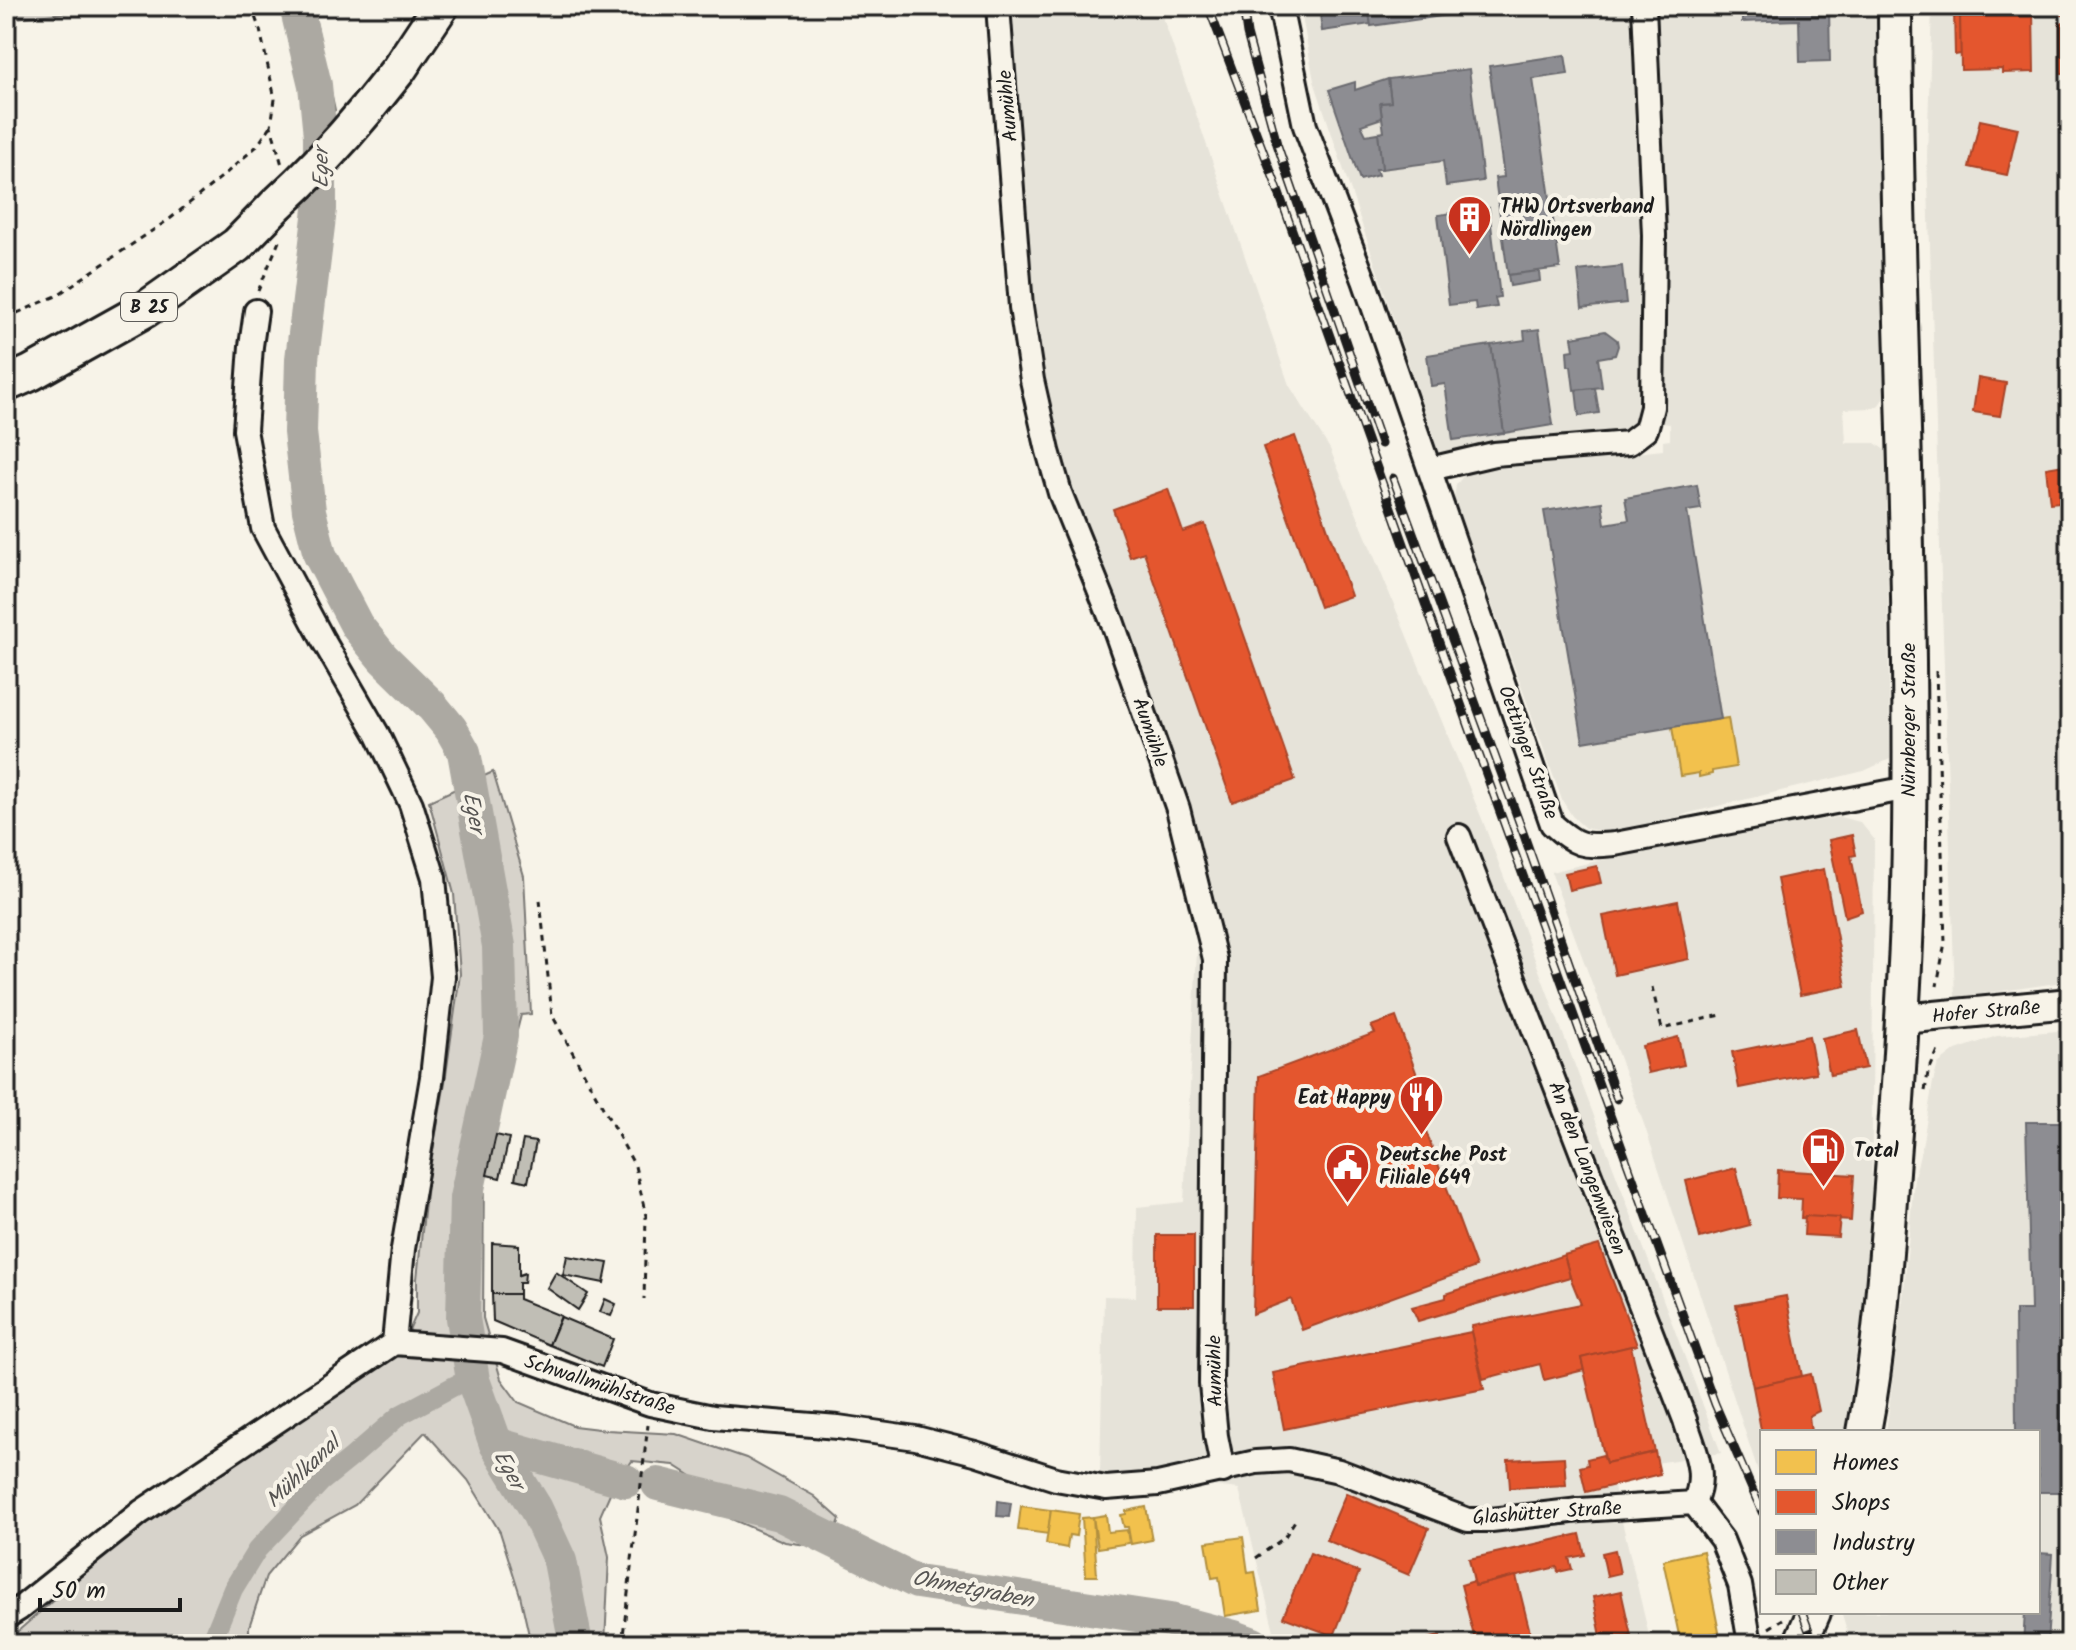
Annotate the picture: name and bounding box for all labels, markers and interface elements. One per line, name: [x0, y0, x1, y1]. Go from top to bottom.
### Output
street label: Aumühle: [990, 69, 1028, 143]
water label: Eger: [305, 143, 340, 188]
place label: THW Ortsverband Nördlingen: [1500, 192, 1655, 247]
building icon: THW Ortsverband Nördlingen: [1445, 193, 1493, 256]
road number: B 25: [121, 293, 177, 321]
street label: Nürnberger Straße: [1894, 643, 1926, 797]
street label: Oettinger Straße: [1488, 681, 1566, 824]
street label: Aumühle: [1122, 693, 1176, 772]
water label: Eger: [452, 789, 494, 840]
street label: Hofer Straße: [1931, 992, 2042, 1034]
restaurant icon: Eat Happy: [1398, 1073, 1446, 1136]
street label: An den Langenwiesen: [1538, 1077, 1634, 1260]
place label: Eat Happy: [1298, 1083, 1392, 1115]
fuel station icon: Total: [1799, 1126, 1847, 1189]
place label: Total: [1854, 1136, 1899, 1168]
place label: Deutsche Post Filiale 649: [1379, 1140, 1508, 1195]
public building icon: Deutsche Post Filiale 649: [1324, 1142, 1372, 1205]
street label: Aumühle: [1199, 1335, 1233, 1407]
street label: Schwallmühlstraße: [520, 1346, 679, 1425]
water label: Mühlkanal: [258, 1425, 353, 1518]
legend: [1760, 1430, 2040, 1614]
water label: Eger: [483, 1444, 535, 1500]
text: Homes: [1832, 1444, 1899, 1483]
text: Shops: [1832, 1484, 1890, 1523]
street label: Glashütter Straße: [1471, 1493, 1623, 1535]
text: Industry: [1832, 1524, 1915, 1563]
scale bar: [40, 1562, 180, 1612]
water label: Ohmetgraben: [909, 1562, 1038, 1620]
text: Other: [1832, 1564, 1890, 1603]
text: 50 m: [52, 1572, 106, 1611]

